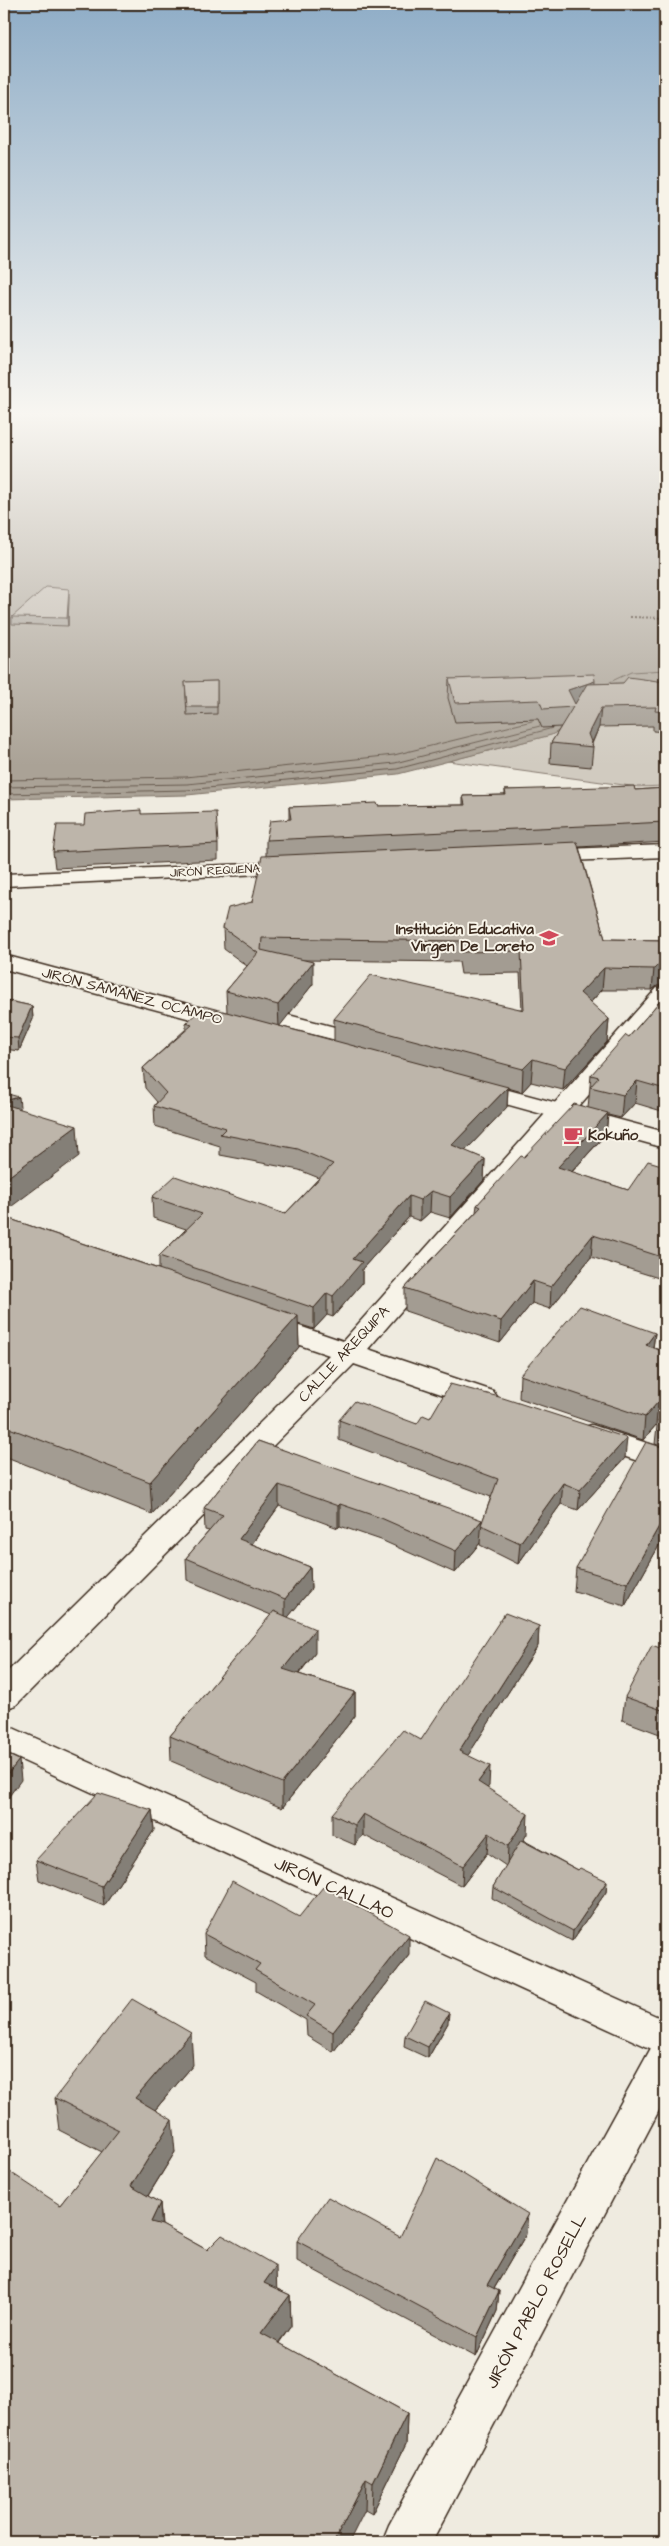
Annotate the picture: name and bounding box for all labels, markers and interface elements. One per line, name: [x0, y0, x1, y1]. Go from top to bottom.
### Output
street label: JIRÓN REQUENA: [169, 860, 261, 882]
place label: Institución Educativa Virgen De Loreto: [396, 919, 535, 959]
school or university icon: Institución Educativa Virgen De Loreto: [538, 927, 560, 949]
street label: JIRÓN SAMANEZ OCAMPO: [39, 962, 225, 1030]
cafe icon: Kokuño: [562, 1124, 584, 1146]
place label: Kokuño: [588, 1125, 639, 1146]
street label: CALLE AREQUIPA: [293, 1301, 395, 1407]
street label: JIRÓN CALLAO: [270, 1850, 398, 1926]
street label: JIRÓN PABLO ROSELL: [479, 2208, 593, 2393]

